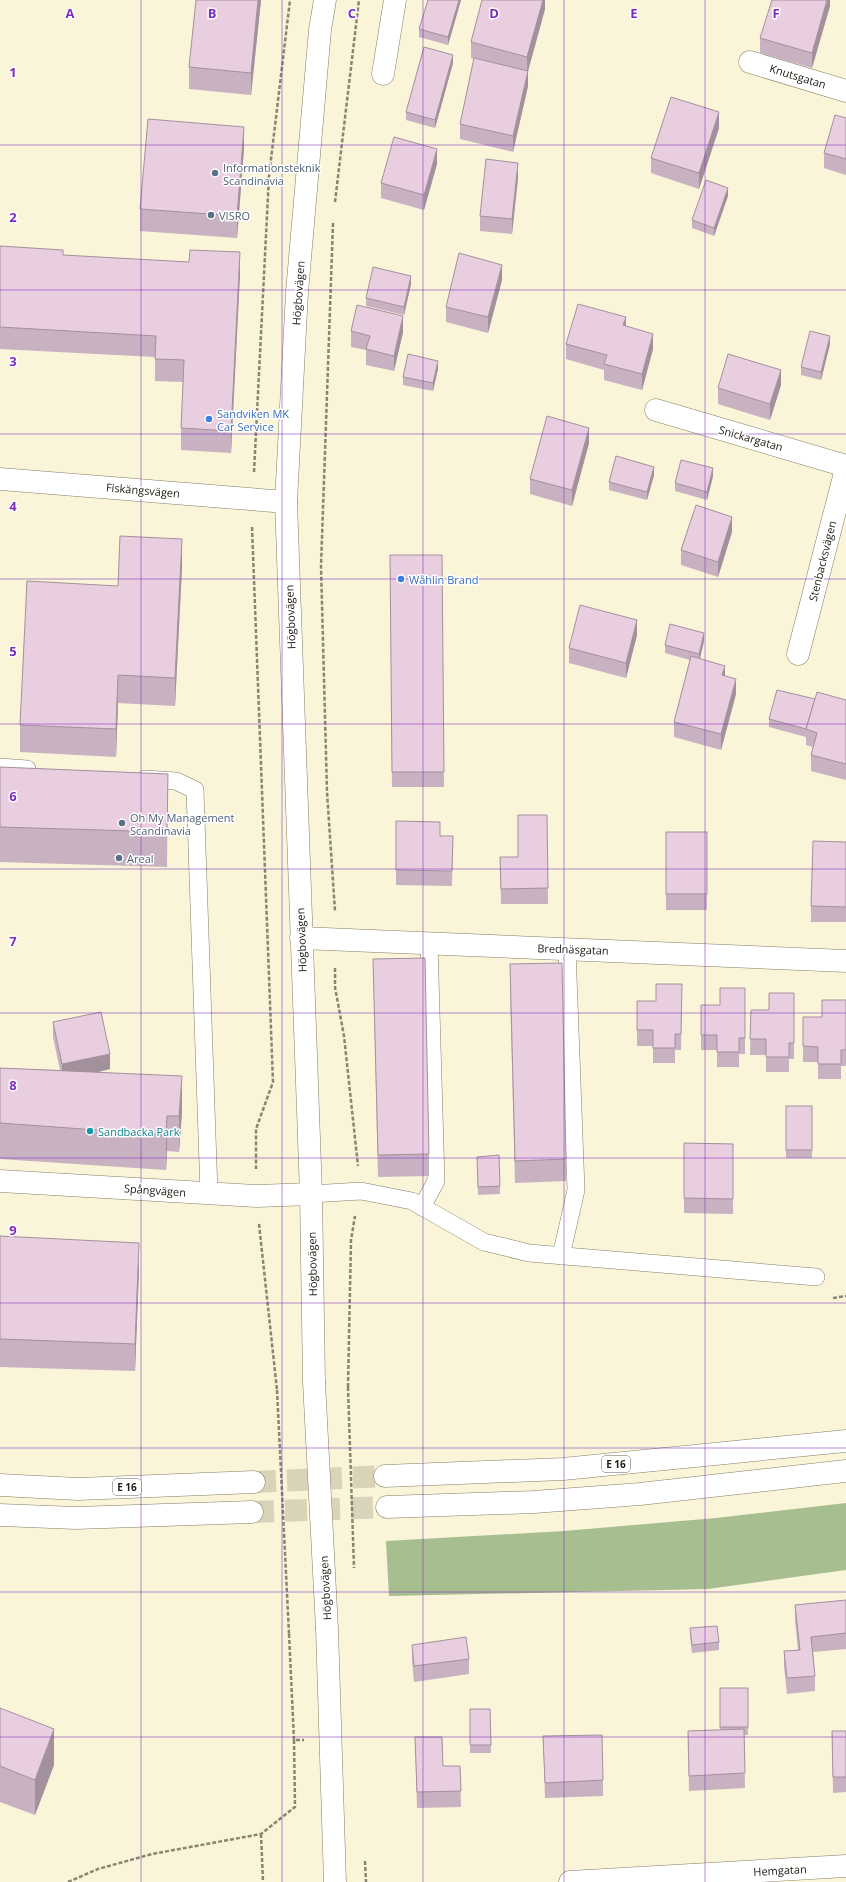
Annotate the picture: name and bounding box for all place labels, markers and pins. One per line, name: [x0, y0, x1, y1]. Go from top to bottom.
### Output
place label: Informationsteknik Scandinavia: [223, 160, 321, 188]
marker: Informationsteknik Scandinavia: [210, 168, 220, 178]
place label: VISRO: [219, 208, 250, 223]
marker: VISRO: [206, 210, 216, 220]
place label: Sandviken MK Car Service: [217, 406, 289, 434]
marker: Sandviken MK Car Service: [204, 414, 214, 424]
place label: Wåhlin Brand: [409, 572, 478, 587]
marker: Wåhlin Brand: [396, 574, 406, 584]
place label: Oh My Management Scandinavia: [130, 810, 235, 838]
marker: Oh My Management Scandinavia: [117, 818, 127, 828]
place label: Areal: [127, 851, 154, 866]
marker: Areal: [114, 853, 124, 863]
place label: Sandbacka Park: [98, 1124, 180, 1139]
marker: Sandbacka Park: [85, 1126, 95, 1136]

